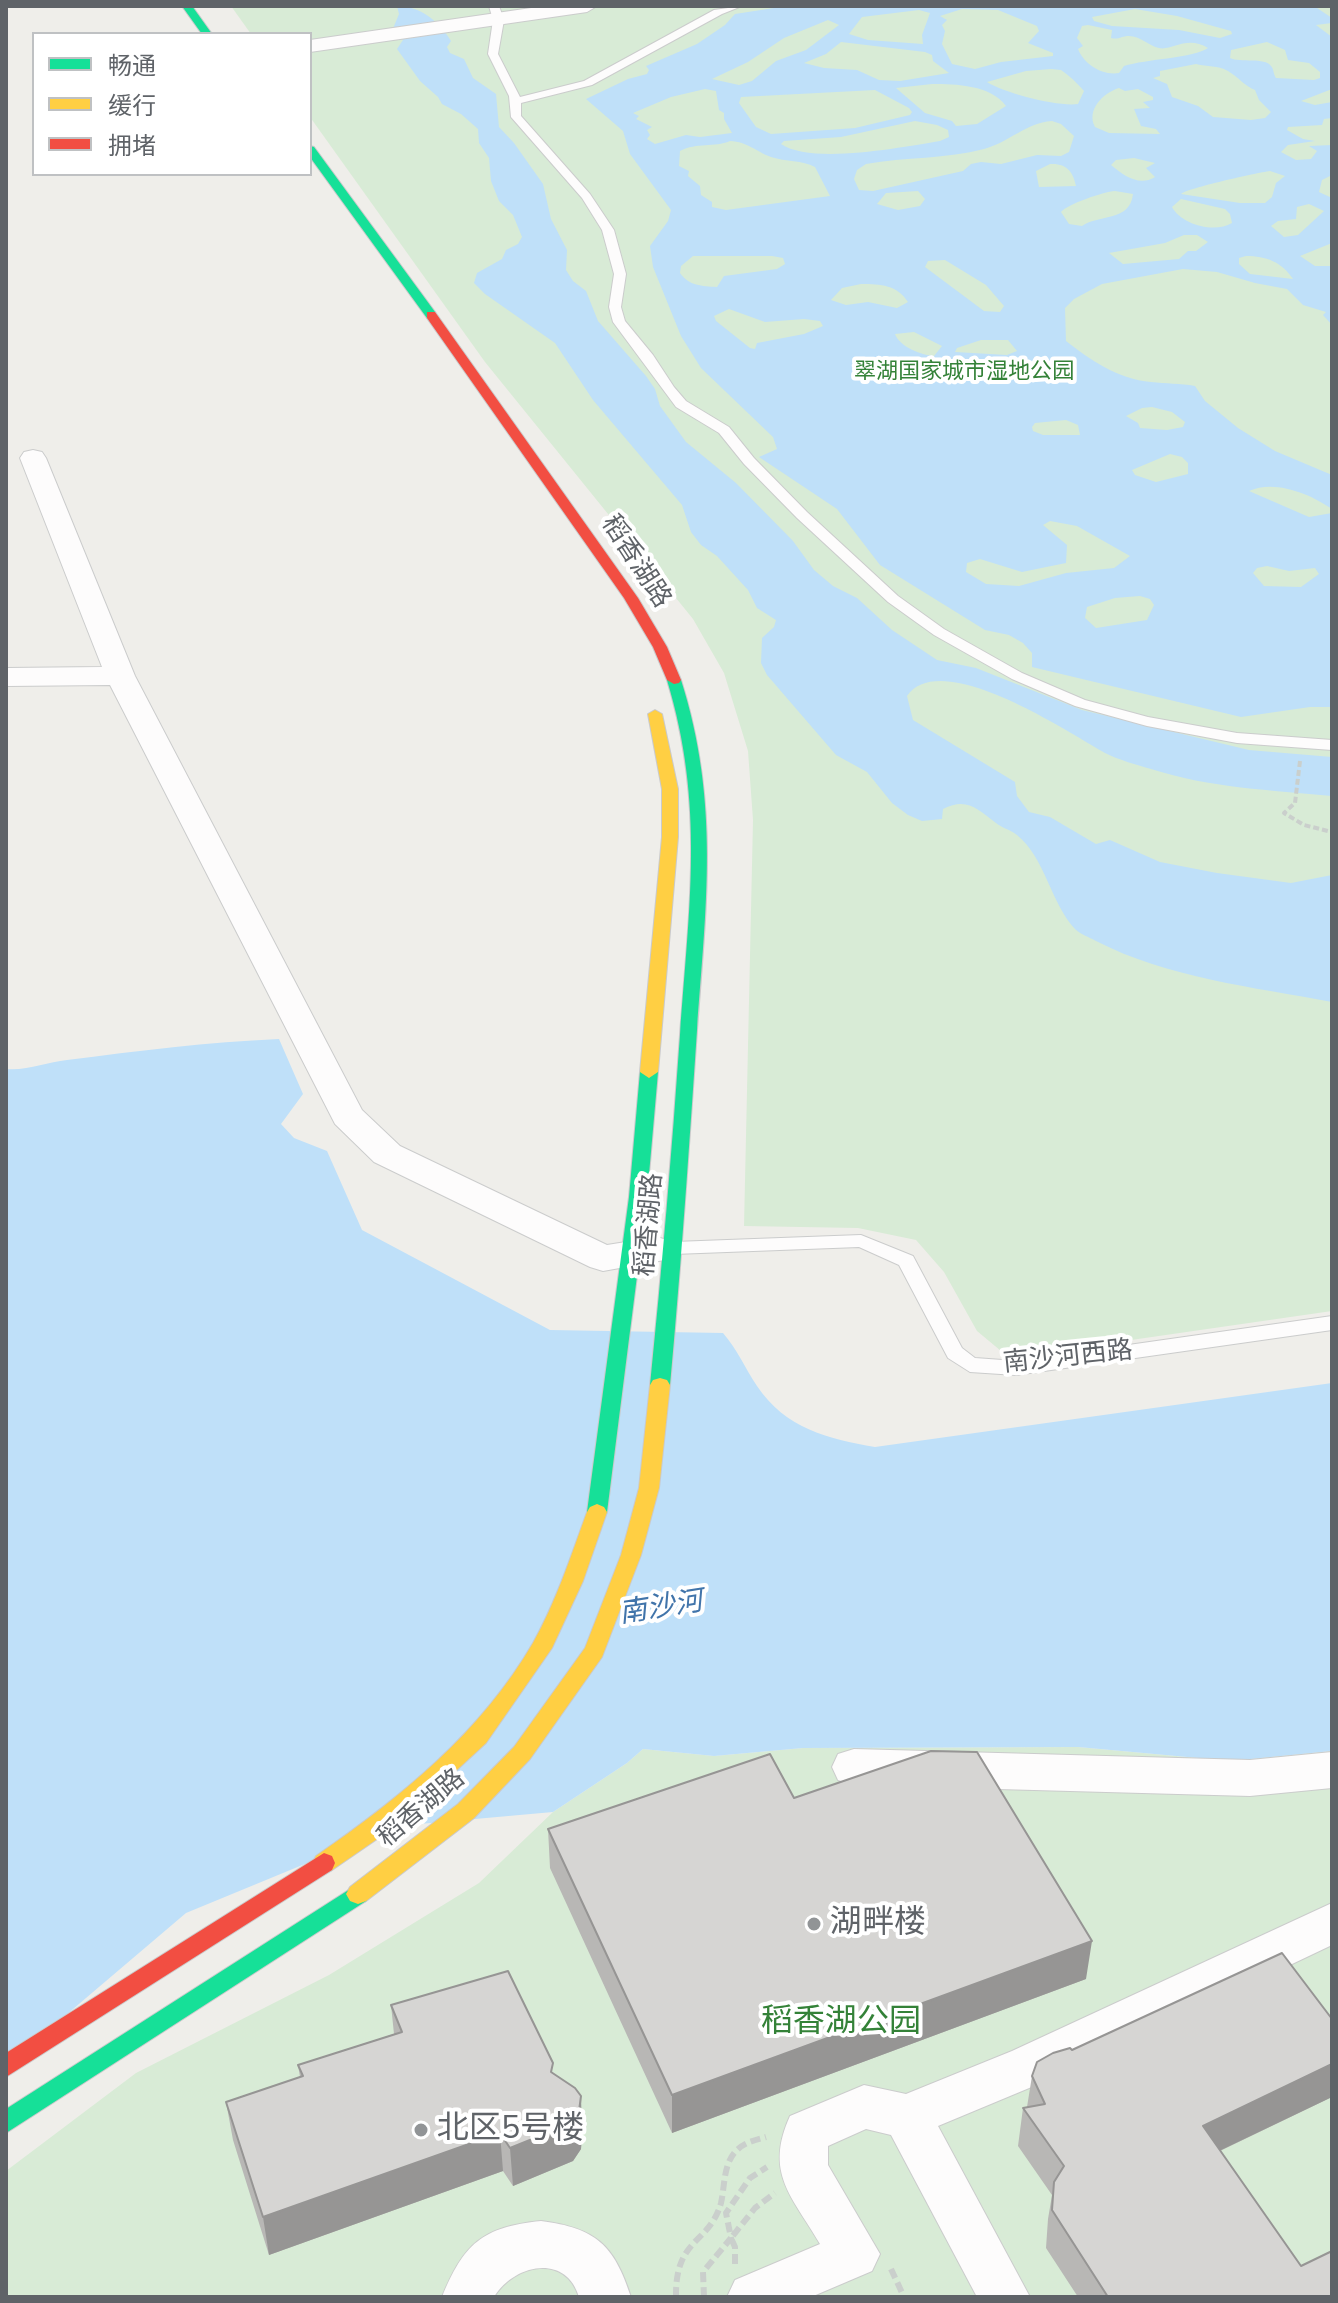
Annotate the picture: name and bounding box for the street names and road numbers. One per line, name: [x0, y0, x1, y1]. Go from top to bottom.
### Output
street label: 稻香湖路: [594, 510, 676, 614]
street label: 稻香湖路: [630, 1172, 670, 1278]
street label: 南沙河西路: [1002, 1336, 1134, 1380]
street label: 稻香湖路: [372, 1764, 472, 1854]

